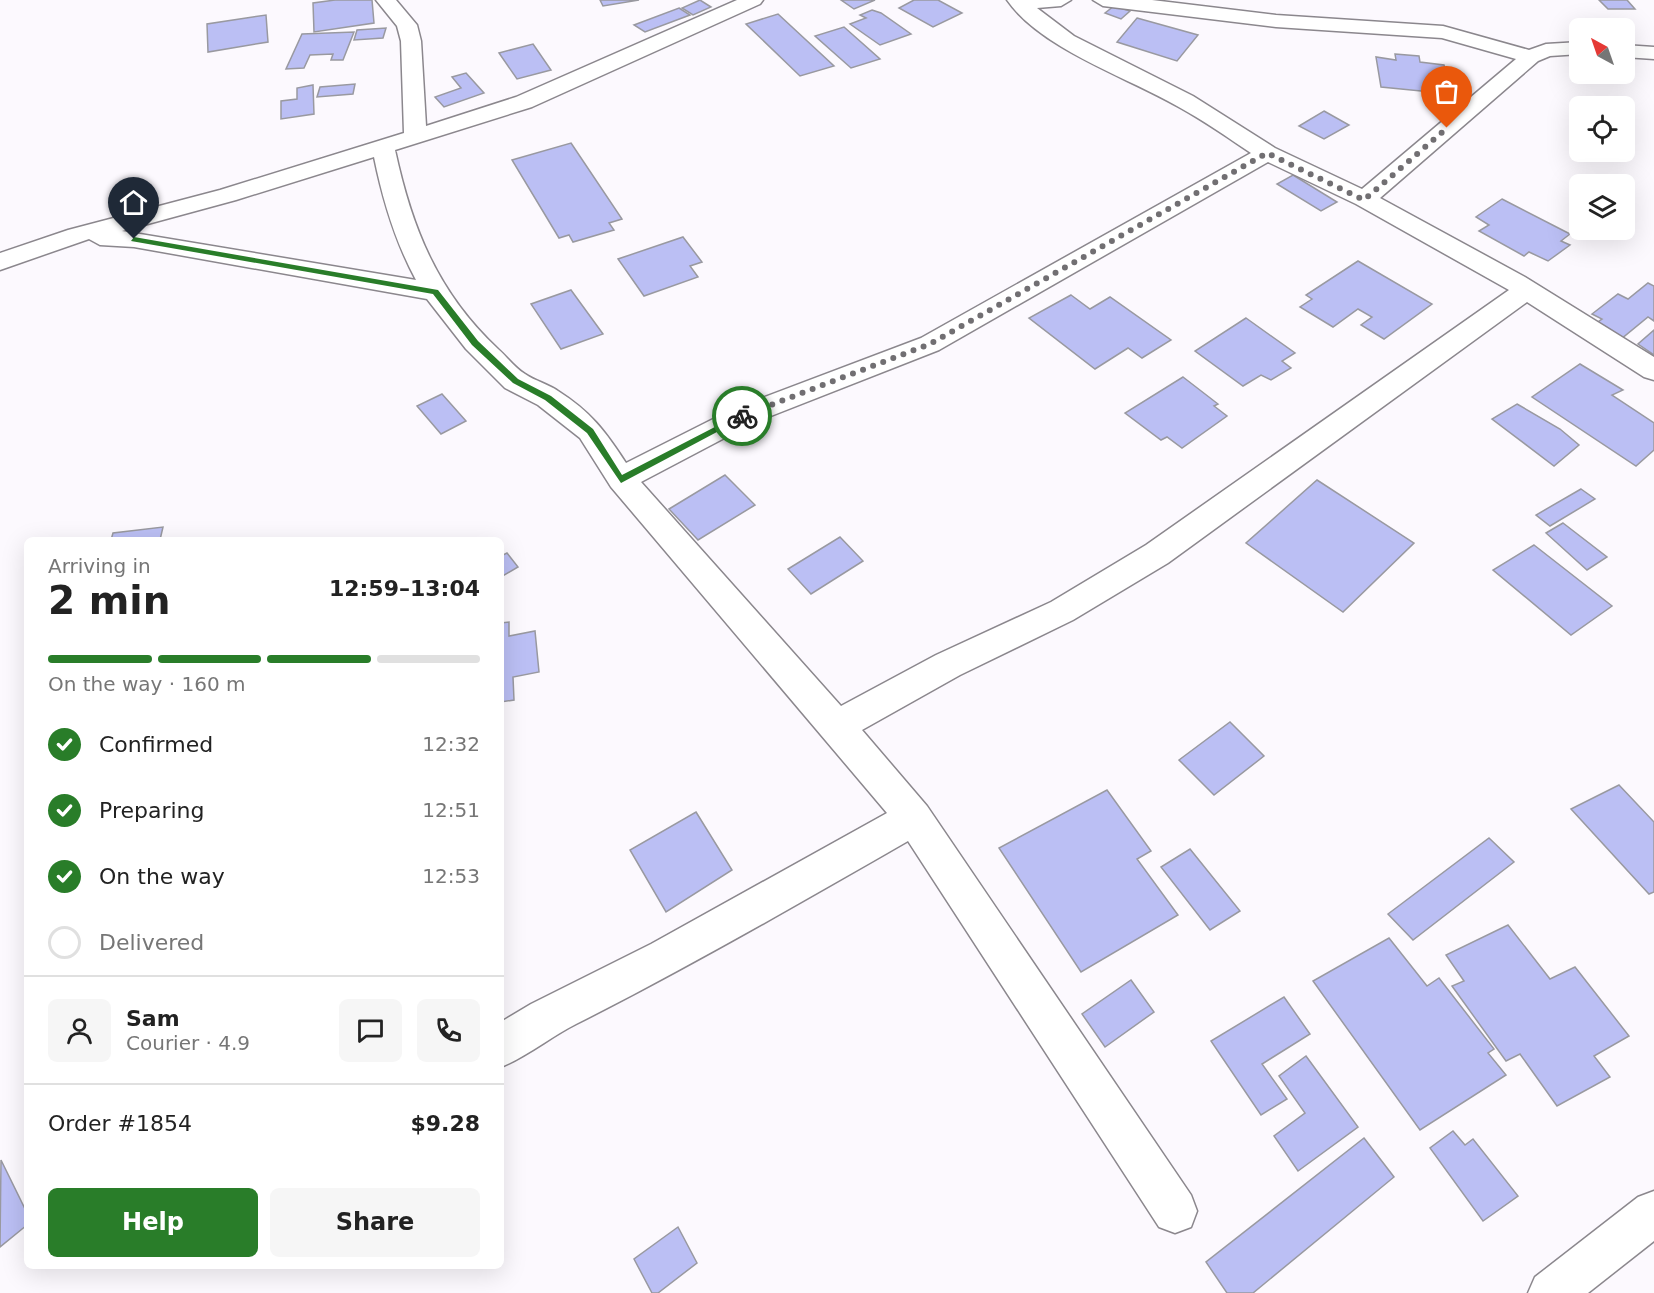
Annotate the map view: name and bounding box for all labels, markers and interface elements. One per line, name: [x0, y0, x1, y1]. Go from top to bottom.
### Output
north arrow: [1569, 18, 1635, 84]
map controls: [1569, 18, 1635, 240]
pin: [1421, 66, 1472, 128]
icon: bag: [1430, 75, 1463, 108]
button: locate: [1569, 96, 1635, 162]
button: layers: [1569, 174, 1635, 240]
pin: [108, 177, 159, 239]
icon: home: [117, 186, 150, 219]
courier: [712, 386, 772, 446]
icon: bike: [726, 400, 759, 433]
text: Arriving in: [48, 554, 151, 578]
text: 12:59–13:04: [329, 576, 480, 601]
text: 2 min: [48, 578, 170, 623]
text: On the way · 160 m: [48, 672, 246, 696]
icon: check: [48, 728, 81, 761]
text: Confirmed: [99, 732, 213, 757]
text: 12:32: [422, 732, 480, 756]
icon: check: [48, 794, 81, 827]
text: Preparing: [99, 798, 205, 823]
text: 12:51: [422, 798, 480, 822]
icon: check: [48, 860, 81, 893]
text: On the way: [99, 864, 225, 889]
text: 12:53: [422, 864, 480, 888]
text: Delivered: [99, 930, 204, 955]
button: person: [48, 999, 111, 1062]
button: chat: [339, 999, 402, 1062]
button: phone: [417, 999, 480, 1062]
text: Sam: [126, 1006, 180, 1031]
text: Courier · 4.9: [126, 1031, 250, 1055]
text: Order #1854: [48, 1111, 192, 1136]
text: $9.28: [410, 1111, 480, 1136]
button: Help: [48, 1188, 258, 1257]
button: Share: [270, 1188, 480, 1257]

